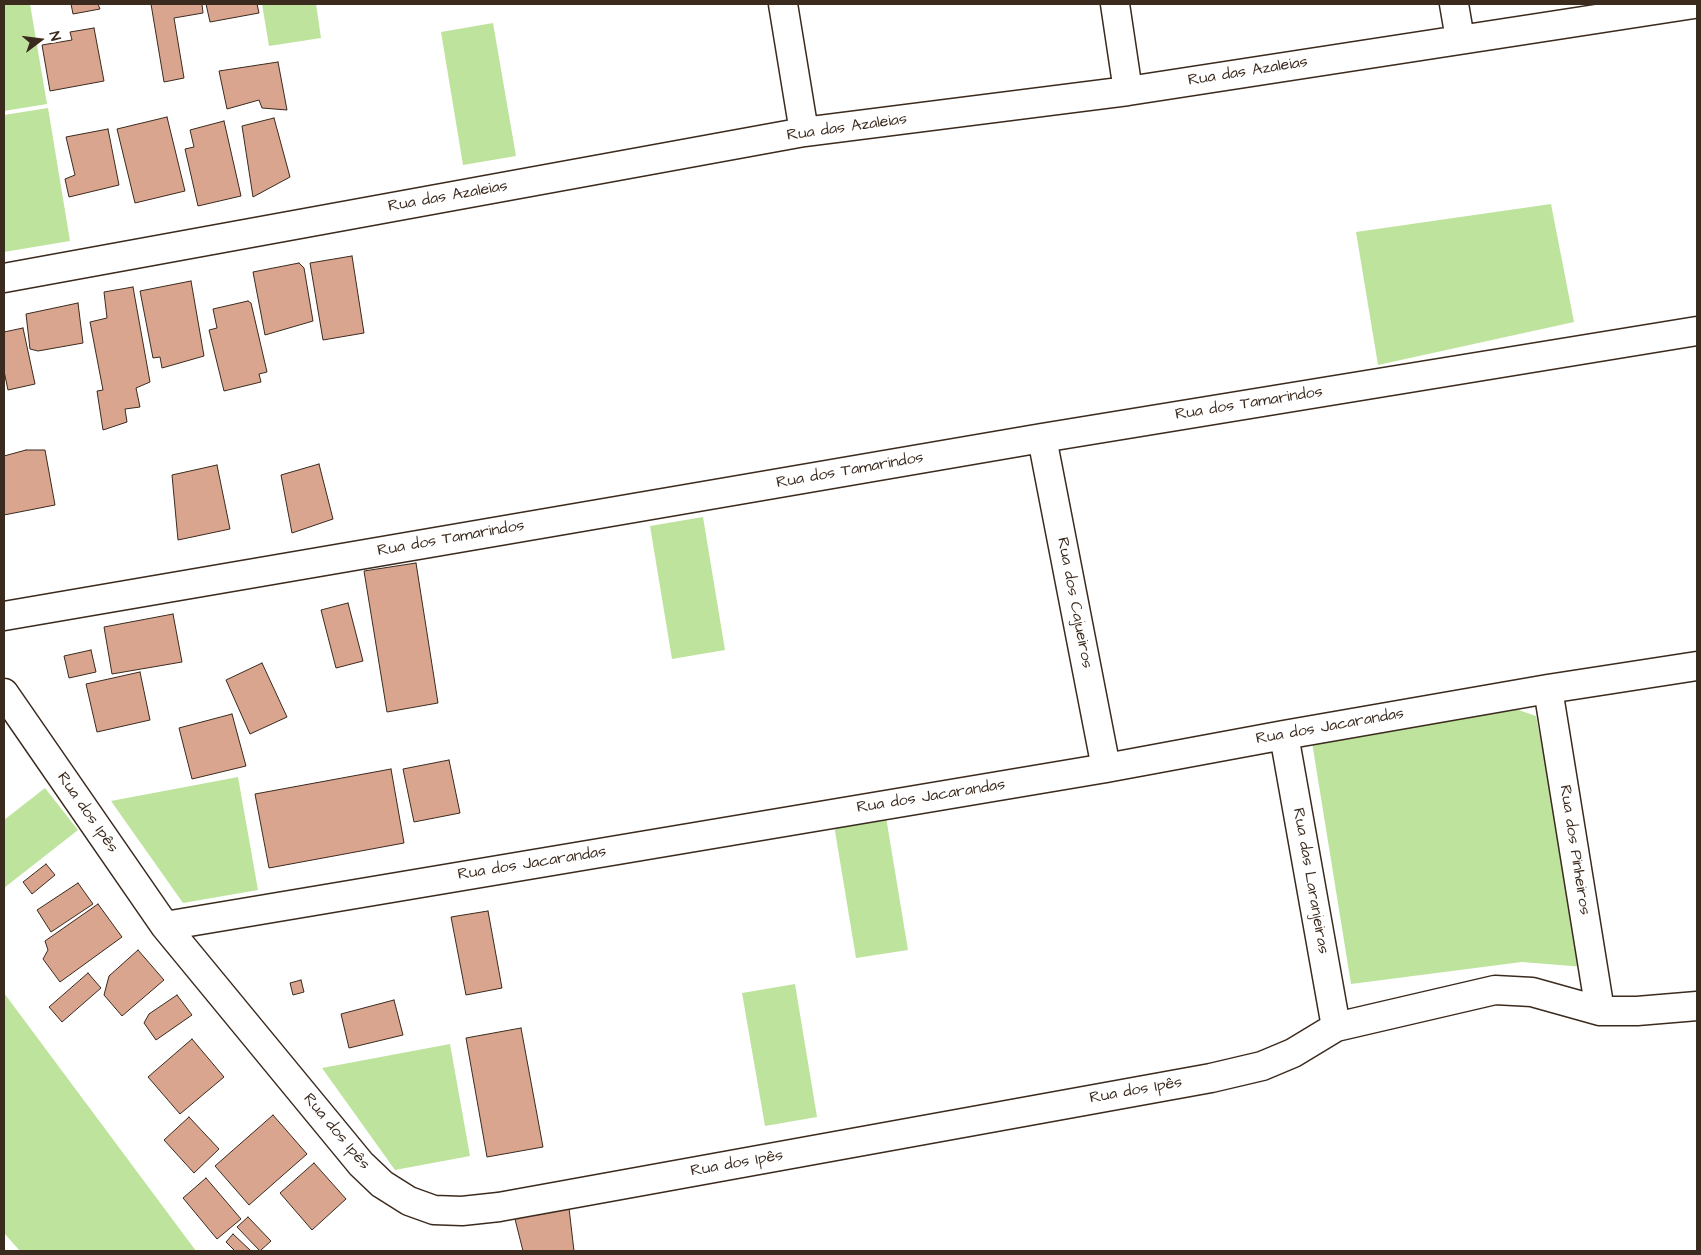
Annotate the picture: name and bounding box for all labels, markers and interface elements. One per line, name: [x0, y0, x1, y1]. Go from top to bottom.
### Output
north arrow: [15, 15, 65, 65]
text: N: [44, 29, 65, 43]
street label: Rua das Azaleias: [1187, 53, 1309, 91]
street label: Rua das Azaleias: [786, 110, 908, 146]
street label: Rua das Azaleias: [387, 177, 509, 217]
street label: Rua dos Tamarindos: [1174, 383, 1324, 425]
street label: Rua dos Tamarindos: [775, 449, 925, 493]
street label: Rua dos Tamarindos: [376, 517, 526, 561]
street label: Rua dos Cajueiros: [1052, 536, 1096, 670]
street label: Rua dos Jacarandas: [1255, 705, 1405, 749]
street label: Rua dos Ipês: [52, 769, 122, 857]
street label: Rua dos Jacarandas: [855, 776, 1007, 818]
street label: Rua dos Pinheiros: [1554, 784, 1594, 916]
street label: Rua das Laranjeiras: [1288, 806, 1332, 956]
street label: Rua dos Jacarandas: [456, 843, 608, 885]
street label: Rua dos Ipês: [1088, 1073, 1184, 1109]
street label: Rua dos Ipês: [299, 1090, 373, 1174]
street label: Rua dos Ipês: [689, 1146, 785, 1182]

